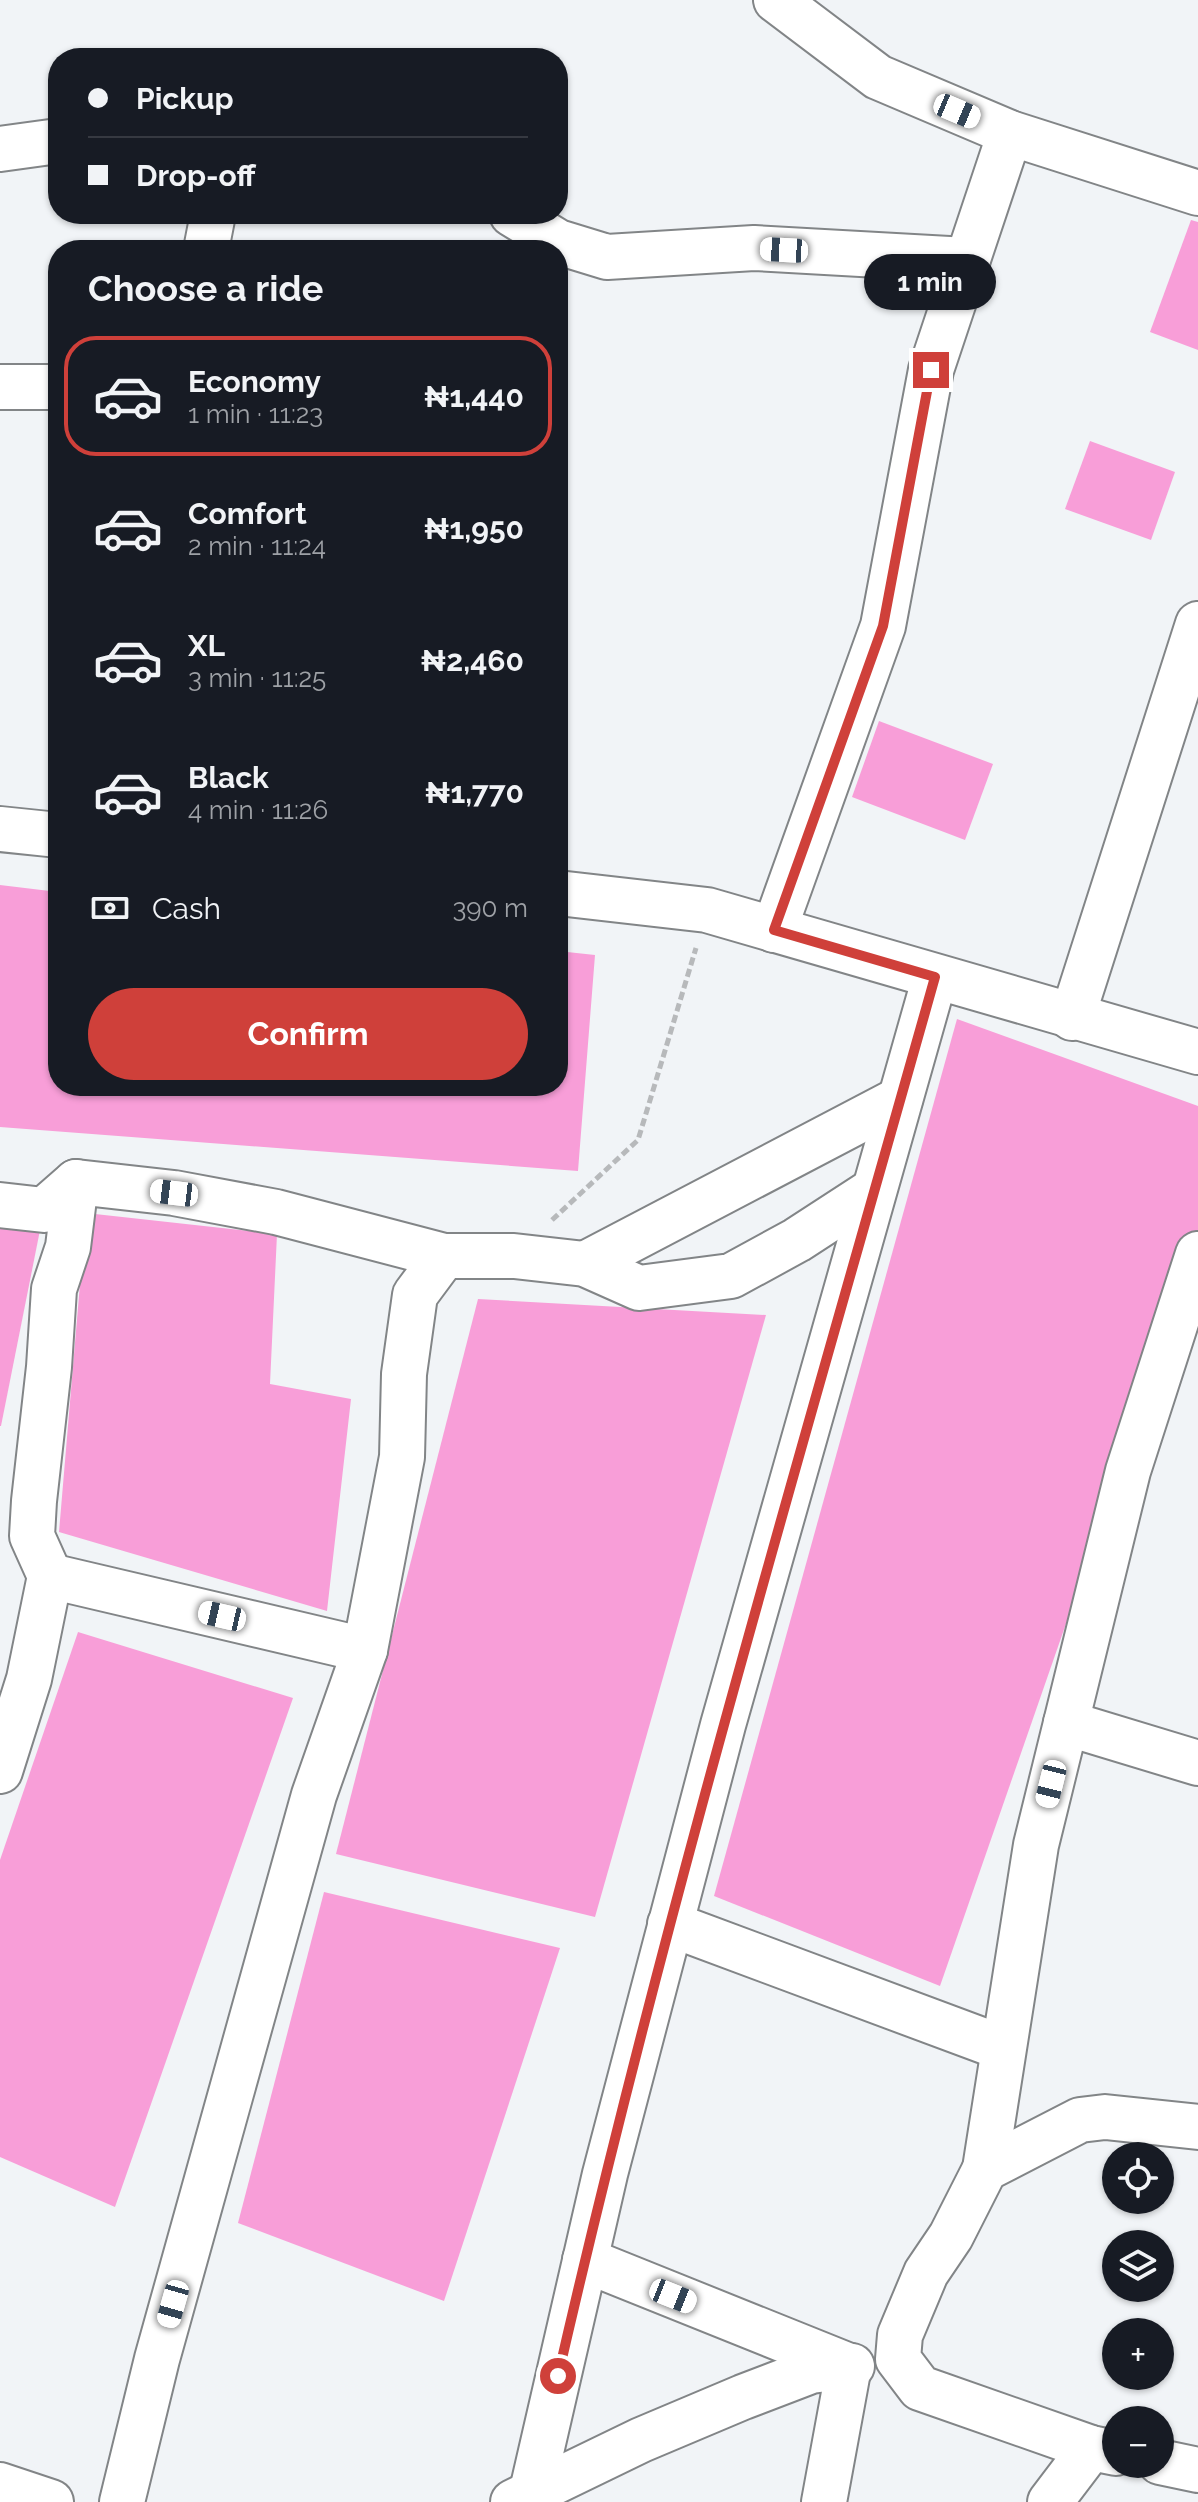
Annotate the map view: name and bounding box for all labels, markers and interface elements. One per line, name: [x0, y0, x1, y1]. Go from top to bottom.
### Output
text: Pickup: [136, 81, 234, 116]
car: [930, 91, 984, 131]
text: Drop-off: [136, 158, 256, 193]
car: [759, 237, 809, 263]
callout: 1 min: [865, 254, 997, 310]
text: Choose a ride: [88, 267, 323, 309]
text: 1 min: [897, 267, 963, 297]
route end: [913, 352, 949, 388]
icon: car: [92, 360, 164, 432]
text: Economy: [188, 364, 321, 399]
text: ₦1,440: [424, 379, 524, 414]
text: 1 min · 11:23: [188, 399, 323, 429]
icon: car: [92, 492, 164, 564]
text: Comfort: [188, 496, 307, 531]
text: ₦1,950: [424, 511, 524, 546]
text: 2 min · 11:24: [188, 531, 326, 561]
icon: car: [92, 624, 164, 696]
text: XL: [188, 628, 225, 663]
text: ₦2,460: [421, 643, 524, 678]
text: 3 min · 11:25: [188, 663, 326, 693]
icon: car: [92, 756, 164, 828]
text: Black: [188, 760, 269, 795]
text: ₦1,770: [425, 775, 524, 810]
text: 4 min · 11:26: [188, 795, 328, 825]
icon: cash: [88, 886, 132, 930]
text: Cash: [152, 891, 221, 926]
text: 390 m: [452, 893, 528, 923]
button: Confirm: [88, 988, 528, 1080]
car: [149, 1178, 199, 1208]
car: [196, 1599, 248, 1633]
car: [1034, 1758, 1068, 1810]
map controls: [1102, 2142, 1174, 2478]
button: locate: [1102, 2142, 1174, 2214]
button: layers: [1102, 2230, 1174, 2302]
car: [646, 2276, 700, 2316]
car: [155, 2278, 191, 2330]
button: +: [1102, 2318, 1174, 2390]
route start: [540, 2358, 576, 2394]
button: −: [1102, 2406, 1174, 2478]

